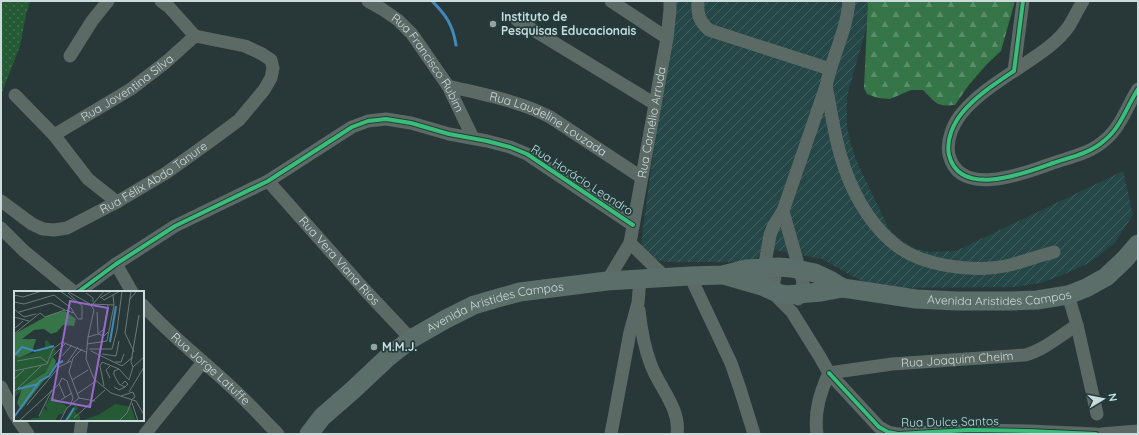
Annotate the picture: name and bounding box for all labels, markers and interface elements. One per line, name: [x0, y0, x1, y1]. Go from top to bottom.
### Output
place label: Instituto de Pesquisas Educacionais: [501, 9, 636, 38]
street label: Rua Francisco Rubim: [389, 10, 467, 114]
marker: Instituto de Pesquisas Educacionais: [488, 19, 498, 29]
street label: Rua Joventina Silva: [78, 51, 176, 124]
street label: Rua Cornélio Arruda: [634, 65, 669, 179]
street label: Rua Laudeline Louzada: [488, 88, 610, 159]
street label: Rua Félix Abdo Tanure: [97, 138, 210, 217]
street label: Rua Horácio Leandro: [528, 141, 636, 218]
street label: Rua Vera Viana Rios: [296, 213, 383, 308]
street label: Avenida Aristides Campos: [424, 279, 565, 336]
street label: Avenida Aristides Campos: [927, 286, 1074, 308]
inset map: [14, 291, 144, 421]
street label: Rua Jorge Latuffe: [168, 329, 254, 408]
place label: M.M.J.: [382, 339, 417, 354]
marker: M.M.J.: [369, 342, 379, 352]
street label: Rua Joaquim Cheim: [900, 348, 1014, 370]
north arrow: [1083, 379, 1123, 419]
text: N: [1105, 392, 1120, 402]
street label: Rua Dulce Santos: [901, 413, 999, 430]

